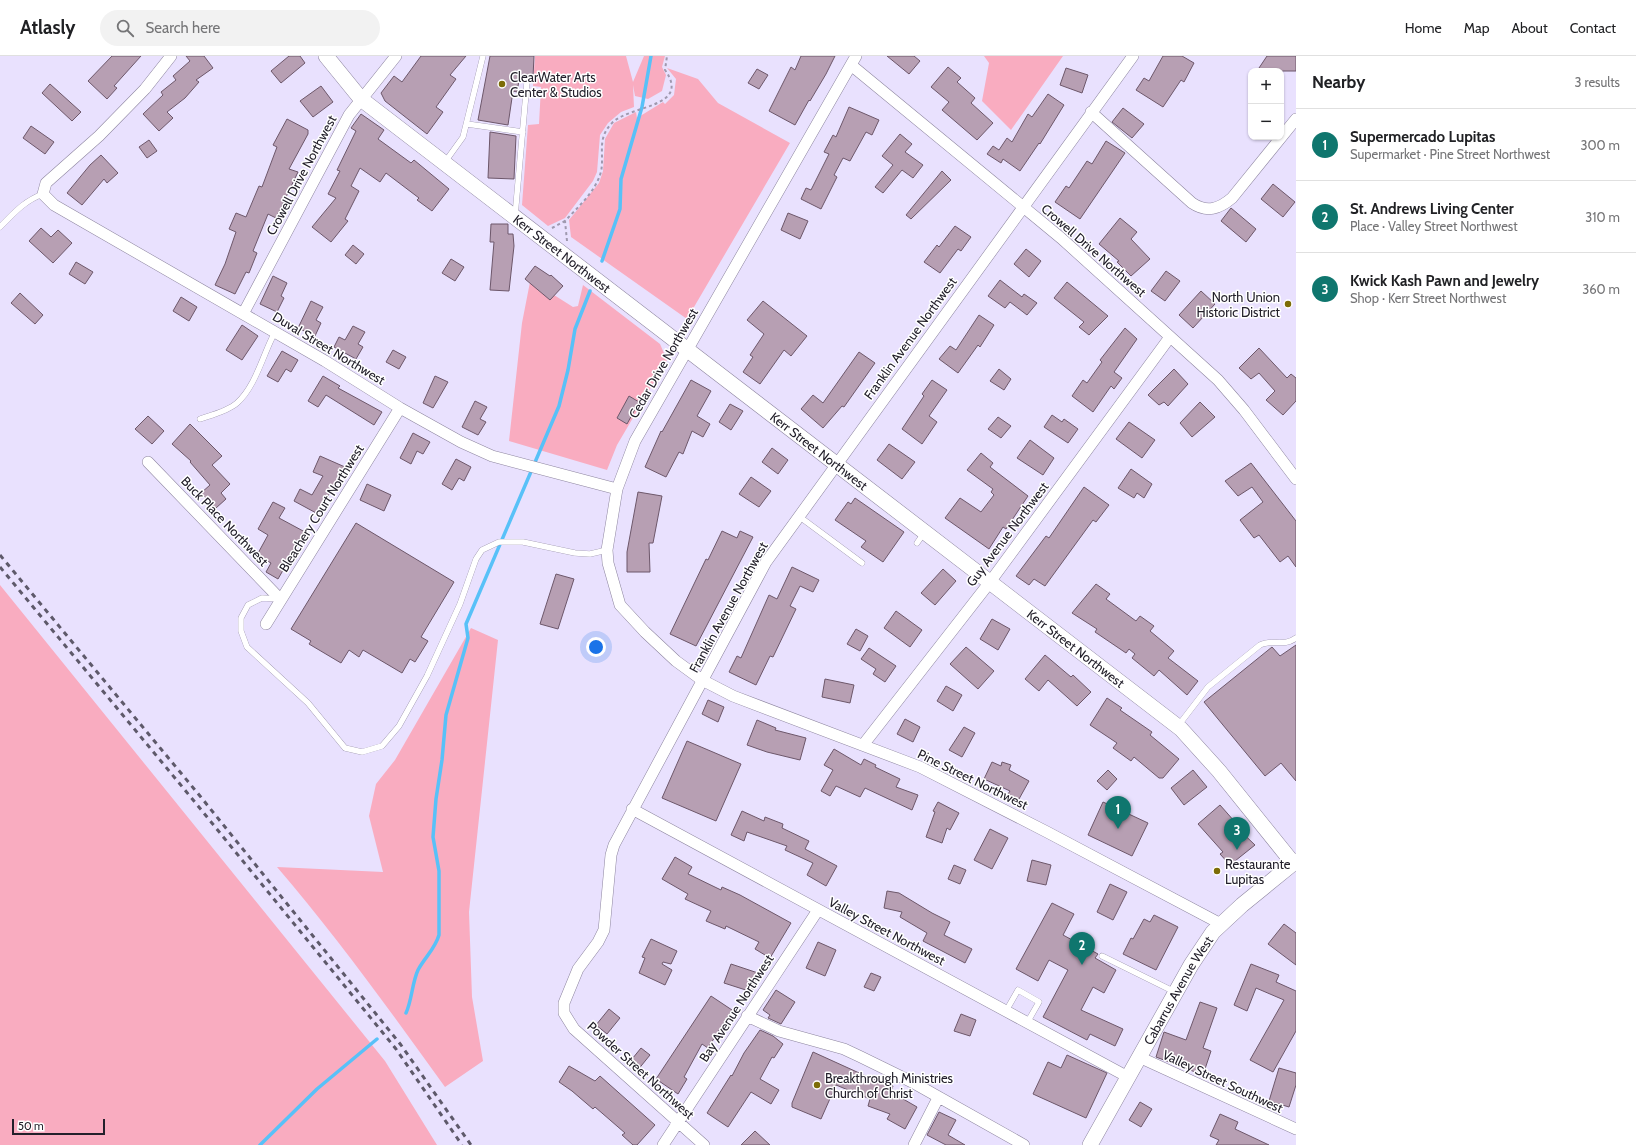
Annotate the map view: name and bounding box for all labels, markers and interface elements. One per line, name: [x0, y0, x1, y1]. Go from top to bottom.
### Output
search box: [100, 10, 380, 46]
text: Atlasly: [20, 16, 76, 39]
icon: search: [114, 17, 136, 39]
text: Search here: [146, 19, 220, 37]
text: Home: [1405, 19, 1442, 37]
text: Map: [1464, 19, 1489, 37]
text: About: [1511, 19, 1548, 37]
text: Contact: [1570, 19, 1616, 37]
map controls: [1248, 68, 1284, 140]
button: +: [1248, 68, 1284, 104]
place label: ClearWater Arts Center & Studios: [510, 69, 602, 100]
text: Nearby: [1312, 72, 1365, 92]
text: 3 results: [1574, 74, 1620, 90]
marker: ClearWater Arts Center & Studios: [497, 79, 507, 89]
button: −: [1248, 104, 1284, 140]
street label: Crowell Drive Northwest: [263, 112, 340, 238]
text: Supermercado Lupitas: [1350, 128, 1495, 146]
text: 1: [1323, 137, 1327, 153]
text: 300 m: [1580, 137, 1620, 153]
text: Supermarket · Pine Street Northwest: [1350, 146, 1550, 162]
street label: Crowell Drive Northwest: [1038, 200, 1150, 300]
text: St. Andrews Living Center: [1350, 200, 1514, 218]
text: 2: [1322, 209, 1328, 225]
text: 310 m: [1585, 209, 1620, 225]
street label: Kerr Street Northwest: [510, 211, 614, 296]
text: Place · Valley Street Northwest: [1350, 218, 1518, 234]
text: Kwick Kash Pawn and Jewelry: [1350, 272, 1539, 290]
street label: Franklin Avenue Northwest: [860, 273, 960, 402]
text: 3: [1321, 281, 1329, 297]
text: 360 m: [1582, 281, 1620, 297]
place label: North Union Historic District: [1197, 289, 1281, 320]
text: Shop · Kerr Street Northwest: [1350, 290, 1506, 306]
marker: North Union Historic District: [1283, 299, 1293, 309]
street label: Cedar Drive Northwest: [625, 305, 701, 421]
street label: Duval Street Northwest: [270, 308, 389, 388]
street label: Kerr Street Northwest: [767, 408, 871, 494]
street label: Bleachery Court Northwest: [275, 441, 367, 575]
street label: Buck Place Northwest: [178, 473, 272, 570]
street label: Guy Avenue Northwest: [963, 478, 1052, 589]
street label: Franklin Avenue Northwest: [685, 538, 771, 675]
street label: Kerr Street Northwest: [1024, 606, 1128, 691]
your location: [586, 637, 606, 657]
street label: Pine Street Northwest: [915, 745, 1031, 813]
pin: 1: [1105, 796, 1131, 829]
pin: 3: [1224, 817, 1250, 850]
place label: Restaurante Lupitas: [1225, 856, 1291, 887]
marker: Restaurante Lupitas: [1212, 866, 1222, 876]
street label: Valley Street Northwest: [826, 894, 948, 969]
pin: 2: [1069, 932, 1095, 965]
street label: Cabarrus Avenue West: [1140, 932, 1216, 1048]
street label: Bay Avenue Northwest: [695, 951, 777, 1065]
street label: Powder Street Northwest: [584, 1018, 698, 1123]
street label: Valley Street Southwest: [1160, 1046, 1286, 1116]
place label: Breakthrough Ministries Church of Christ: [825, 1070, 954, 1101]
marker: Breakthrough Ministries Church of Christ: [812, 1080, 822, 1090]
scale bar: [12, 1117, 105, 1136]
text: 50 m: [18, 1119, 44, 1133]

